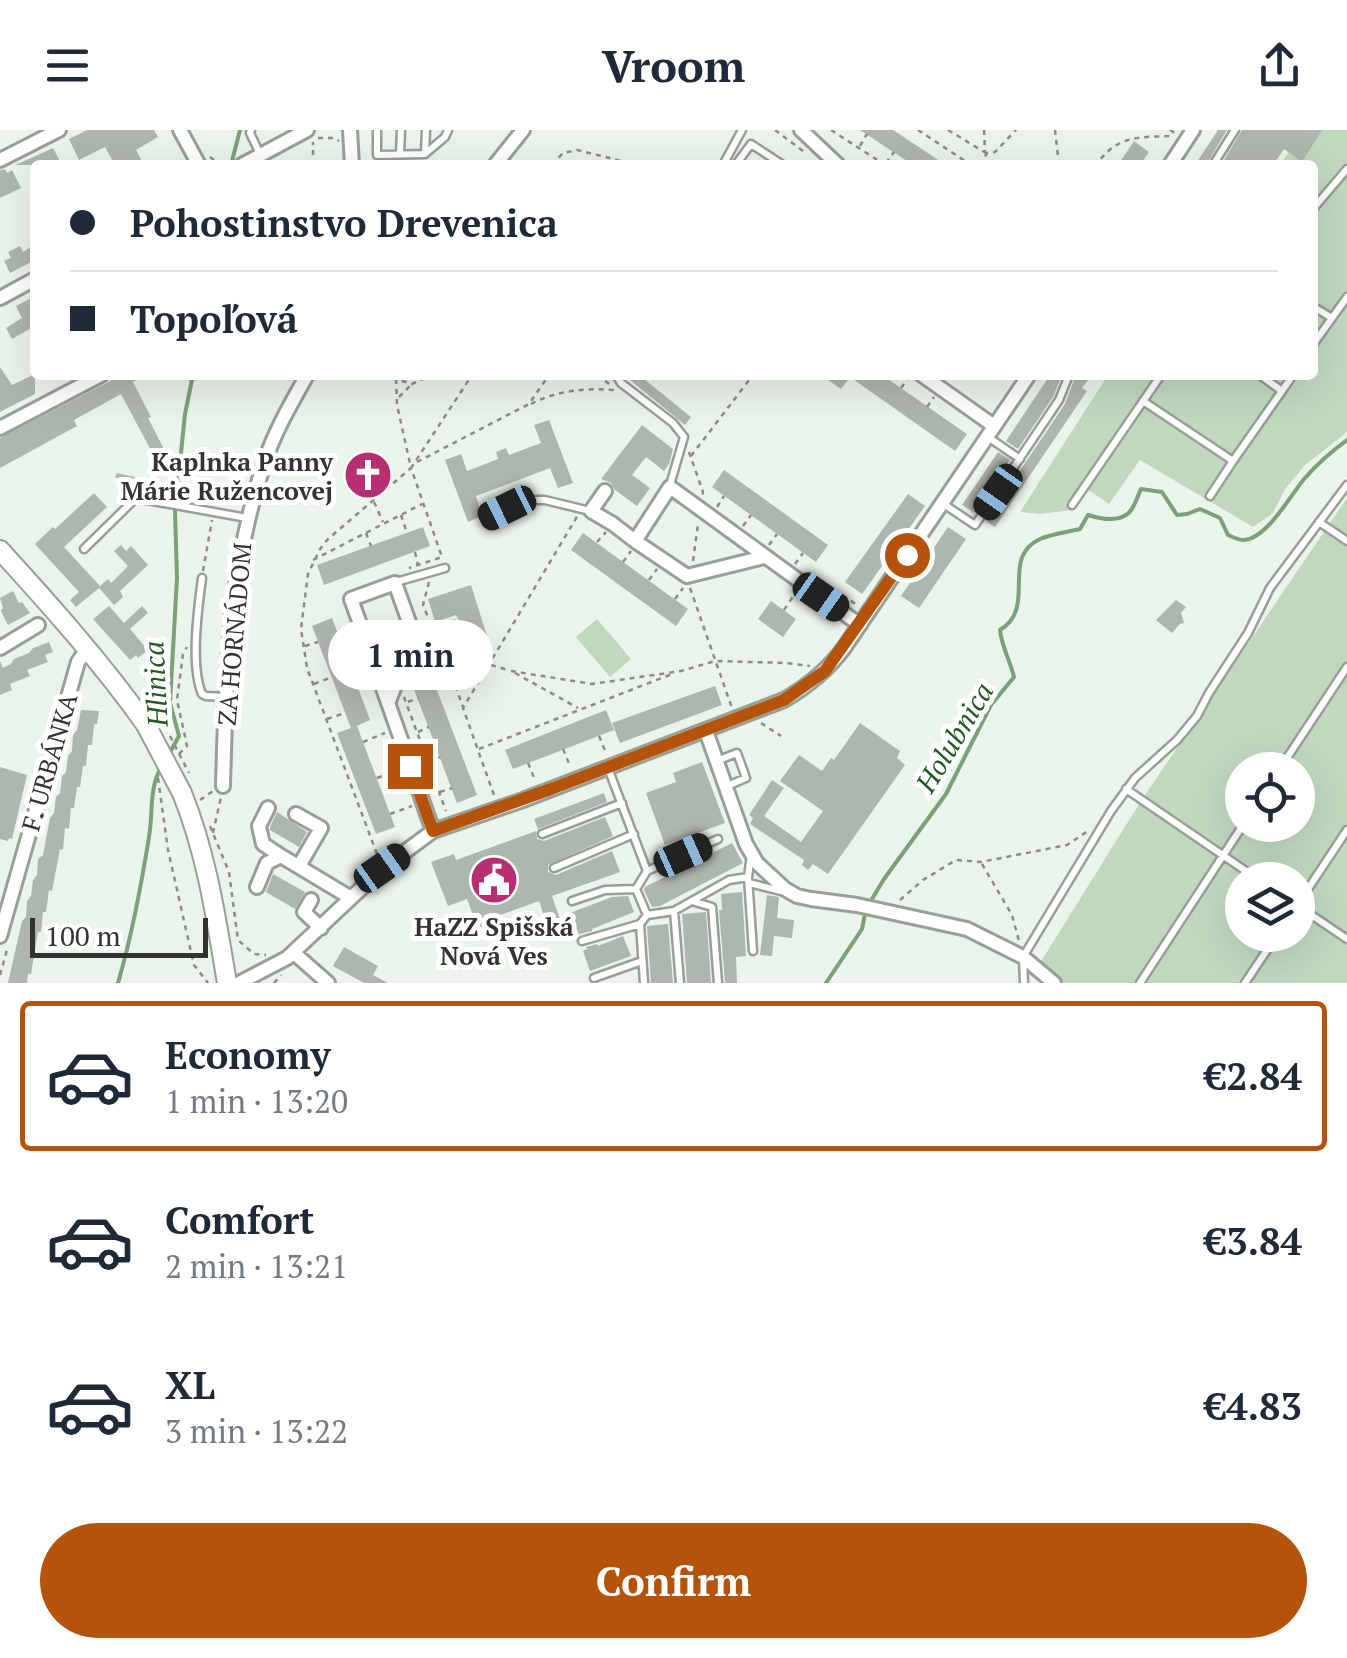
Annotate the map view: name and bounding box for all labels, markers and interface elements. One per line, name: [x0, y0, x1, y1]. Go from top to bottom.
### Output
text: Vroom: [602, 35, 745, 95]
icon: menu: [40, 38, 95, 93]
icon: share: [1252, 38, 1307, 93]
text: Pohostinstvo Drevenica: [130, 198, 558, 248]
text: Topoľová: [130, 294, 298, 344]
place label: Kaplnka Panny Márie Ružencovej: [121, 445, 334, 507]
church icon: Kaplnka Panny Márie Ružencovej: [342, 449, 394, 501]
car: [969, 459, 1027, 525]
car: [473, 481, 541, 535]
route start: [885, 533, 930, 578]
street label: ZA HORNÁDOM: [210, 541, 258, 727]
car: [788, 568, 854, 626]
callout: 1 min: [328, 621, 492, 691]
text: 1 min: [367, 634, 454, 676]
water label: Hlinica: [134, 640, 176, 729]
water label: Holubnica: [906, 675, 1001, 800]
street label: F. URBÁNKA: [14, 688, 85, 835]
route end: [388, 744, 433, 789]
map controls: [1225, 752, 1315, 952]
button: locate: [1225, 752, 1315, 842]
car: [649, 829, 717, 881]
car: [349, 839, 415, 897]
public building icon: HaZZ Spišská Nová Ves: [468, 854, 520, 906]
button: layers: [1225, 862, 1315, 952]
place label: HaZZ Spišská Nová Ves: [414, 910, 574, 972]
scale bar: [30, 913, 208, 958]
text: 100 m: [45, 917, 121, 954]
text: Economy: [165, 1030, 331, 1080]
icon: car: [45, 1031, 135, 1121]
text: €2.84: [1205, 1051, 1302, 1101]
text: 1 min · 13:20: [165, 1080, 348, 1122]
text: Comfort: [165, 1195, 314, 1245]
icon: car: [45, 1196, 135, 1286]
text: €3.84: [1205, 1216, 1302, 1266]
text: 2 min · 13:21: [165, 1245, 348, 1287]
text: XL: [165, 1360, 215, 1410]
icon: car: [45, 1361, 135, 1451]
text: €4.83: [1205, 1381, 1302, 1431]
text: 3 min · 13:22: [165, 1410, 348, 1452]
button: Confirm: [40, 1523, 1307, 1638]

